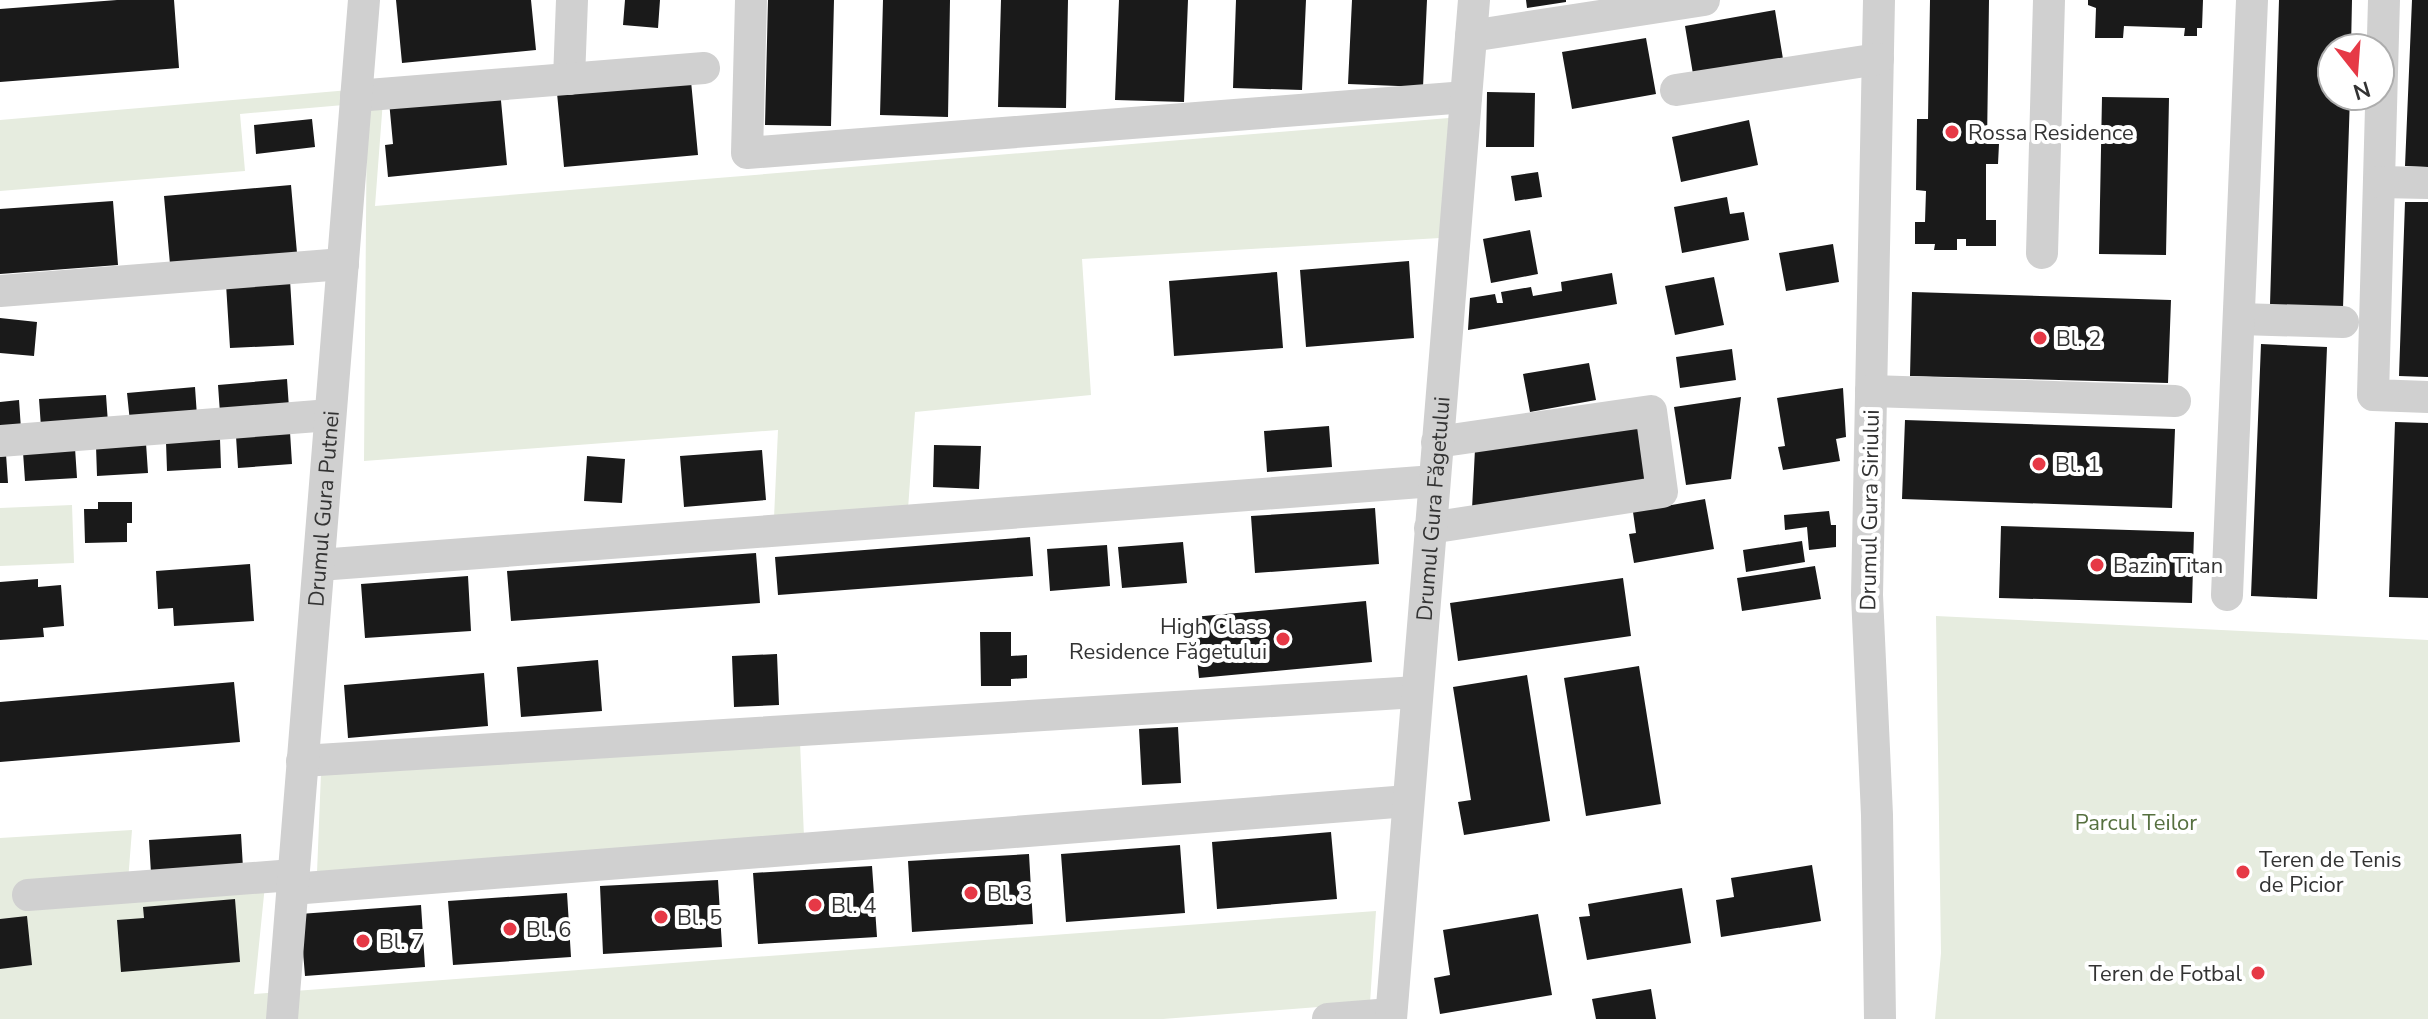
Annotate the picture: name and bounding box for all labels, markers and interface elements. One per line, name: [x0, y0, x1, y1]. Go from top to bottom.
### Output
north arrow: [2316, 32, 2396, 112]
text: N: [2349, 73, 2374, 107]
place label: Rossa Residence: [1968, 118, 2134, 148]
marker: Rossa Residence: [1943, 123, 1961, 141]
place label: Bl. 2: [2056, 324, 2101, 354]
marker: Bl. 2: [2031, 329, 2049, 347]
street label: Drumul Gura Făgetului: [1409, 395, 1458, 622]
street label: Drumul Gura Siriului: [1853, 409, 1887, 611]
street label: Drumul Gura Putnei: [301, 410, 347, 608]
place label: Bl. 1: [2055, 450, 2100, 480]
marker: Bl. 1: [2030, 455, 2048, 473]
place label: Bazin Titan: [2113, 551, 2223, 581]
marker: Bazin Titan: [2088, 556, 2106, 574]
place label: High Class Residence Făgetului: [1069, 612, 1267, 667]
marker: High Class Residence Făgetului: [1274, 630, 1292, 648]
park label: Parcul Teilor: [2075, 808, 2197, 838]
place label: Teren de Tenis de Picior: [2259, 845, 2402, 900]
marker: Teren de Tenis de Picior: [2234, 863, 2252, 881]
place label: Bl. 3: [987, 879, 1032, 909]
marker: Bl. 3: [962, 884, 980, 902]
place label: Bl. 4: [831, 891, 876, 921]
marker: Bl. 4: [806, 896, 824, 914]
place label: Bl. 5: [677, 903, 722, 933]
marker: Bl. 5: [652, 908, 670, 926]
place label: Bl. 6: [526, 915, 571, 945]
marker: Bl. 6: [501, 920, 519, 938]
place label: Bl. 7: [379, 927, 424, 957]
marker: Bl. 7: [354, 932, 372, 950]
place label: Teren de Fotbal: [2089, 959, 2242, 989]
marker: Teren de Fotbal: [2249, 964, 2267, 982]

